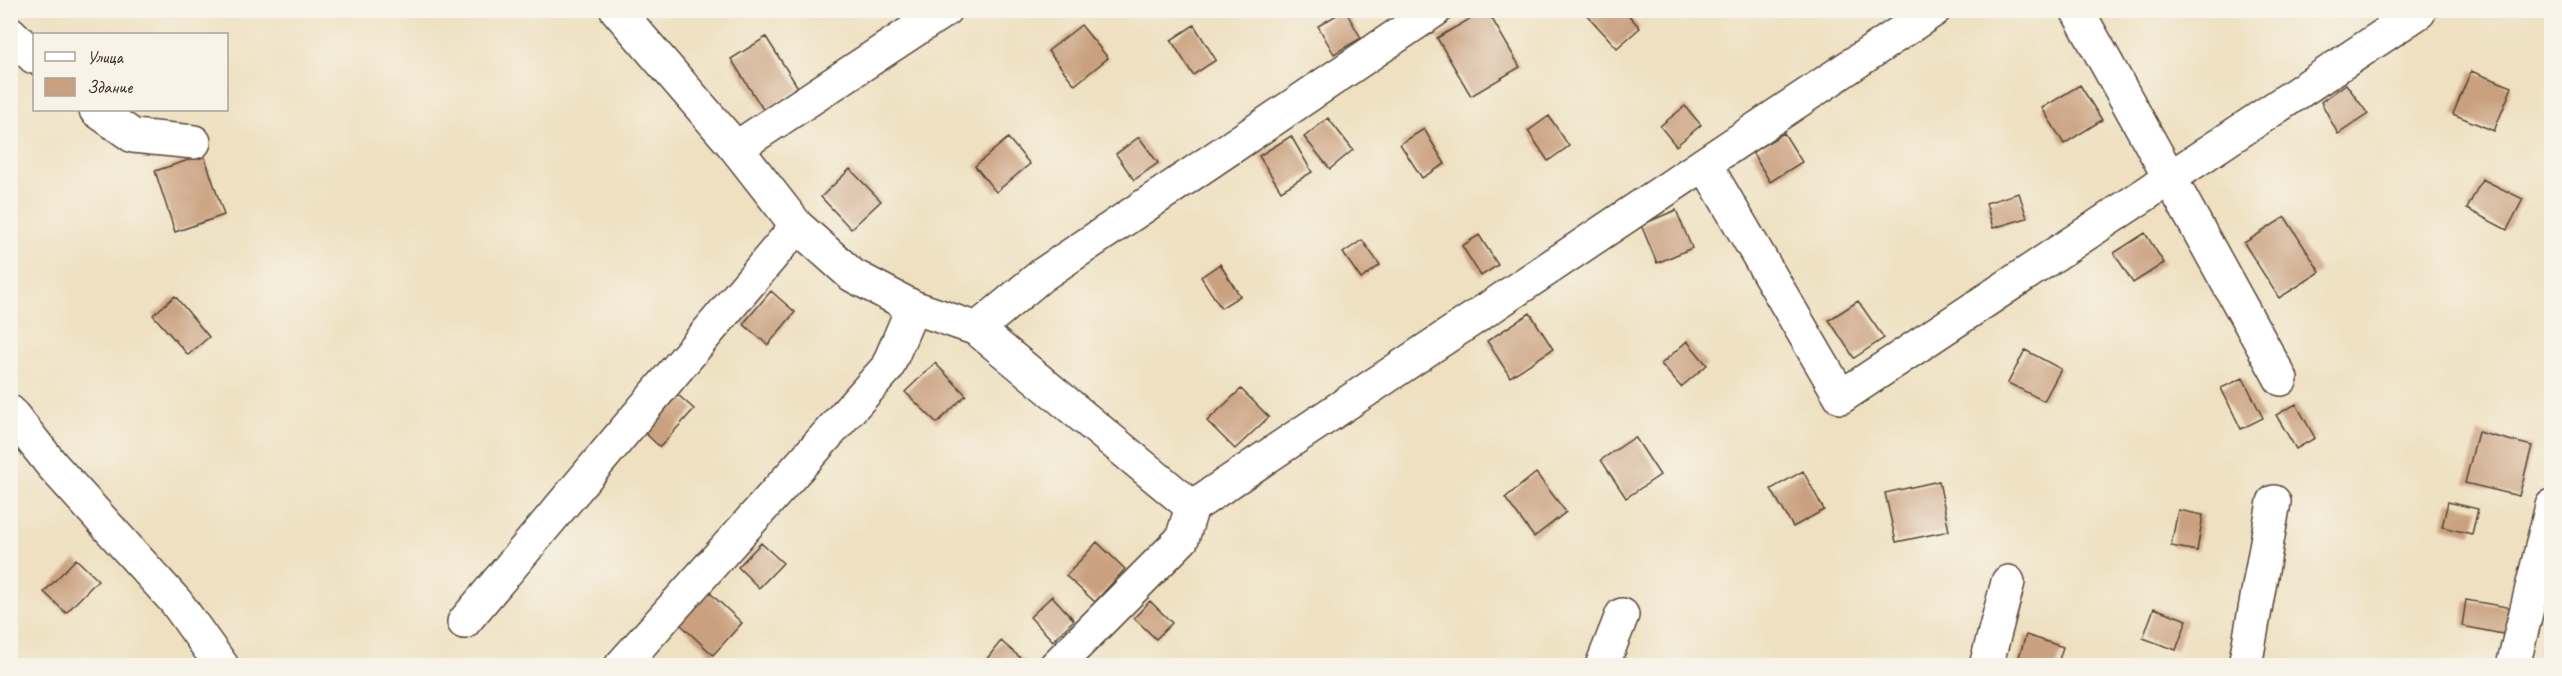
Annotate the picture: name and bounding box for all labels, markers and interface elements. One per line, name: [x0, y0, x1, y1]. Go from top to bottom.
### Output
legend: [33, 33, 228, 111]
text: Улица: [87, 46, 124, 68]
text: Здание: [87, 76, 133, 98]

